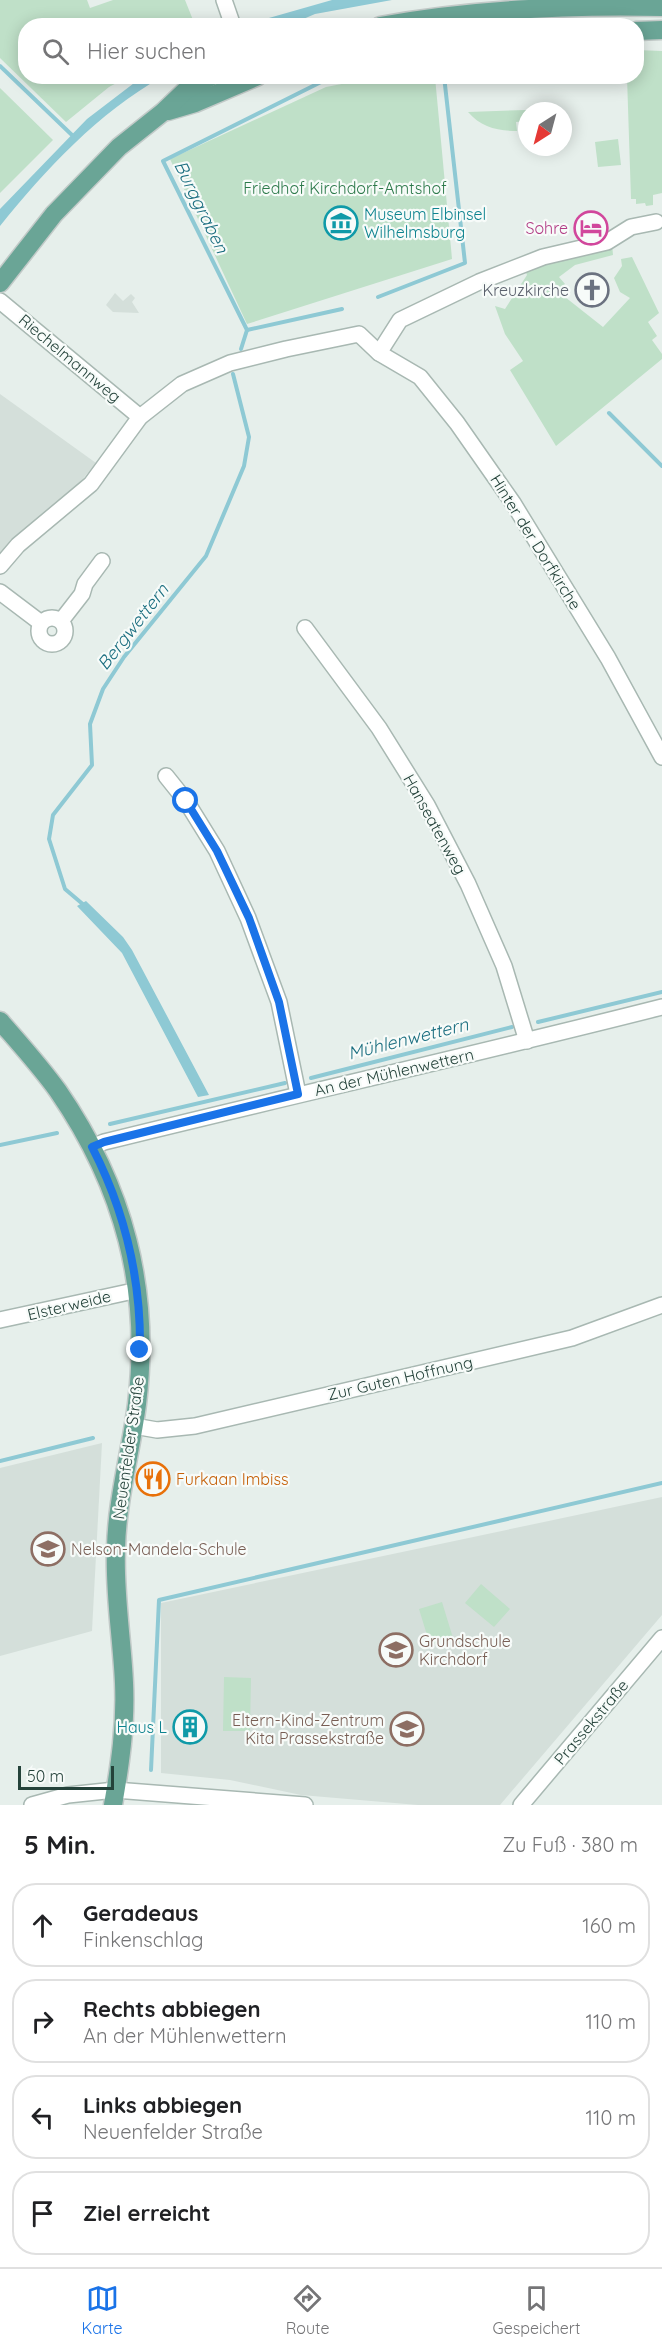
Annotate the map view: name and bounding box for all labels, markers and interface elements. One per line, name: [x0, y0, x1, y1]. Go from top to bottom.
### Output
search box: [18, 18, 644, 84]
icon: search: [39, 35, 72, 68]
text: Hier suchen: [87, 37, 206, 65]
north arrow: [518, 102, 572, 156]
water label: Burggraben: [169, 157, 234, 257]
park label: Friedhof Kirchdorf-Amtshof: [243, 178, 447, 198]
place label: Museum Elbinsel Wilhelmsburg: [364, 204, 486, 242]
museum icon: Museum Elbinsel Wilhelmsburg: [323, 205, 359, 241]
hotel icon: Sohre: [573, 210, 609, 246]
place label: Sohre: [525, 218, 568, 238]
church icon: Kreuzkirche: [574, 272, 610, 308]
place label: Kreuzkirche: [483, 280, 569, 300]
street label: Riechelmannweg: [15, 310, 125, 406]
street label: Hinter der Dorfkirche: [486, 471, 586, 613]
water label: Bergwettern: [92, 579, 174, 674]
street label: Hanseatenweg: [399, 770, 471, 878]
route start: [172, 787, 198, 813]
water label: Mühlenwettern: [345, 1012, 471, 1065]
street label: An der Mühlenwettern: [312, 1044, 476, 1100]
street label: Elsterweide: [25, 1286, 113, 1324]
route end: [126, 1336, 152, 1362]
street label: Zur Guten Hoffnung: [325, 1352, 475, 1404]
street label: Neuenfelder Straße: [108, 1375, 148, 1521]
restaurant icon: Furkaan Imbiss: [135, 1461, 171, 1497]
place label: Furkaan Imbiss: [176, 1469, 288, 1489]
school or university icon: Nelson-Mandela-Schule: [30, 1531, 66, 1567]
place label: Nelson-Mandela-Schule: [71, 1539, 247, 1559]
place label: Grundschule Kirchdorf: [419, 1631, 511, 1669]
school or university icon: Grundschule Kirchdorf: [378, 1632, 414, 1668]
street label: Prassekstraße: [550, 1675, 632, 1769]
building icon: Haus L: [172, 1709, 208, 1745]
place label: Eltern-Kind-Zentrum Kita Prassekstraße: [232, 1710, 384, 1748]
school or university icon: Eltern-Kind-Zentrum Kita Prassekstraße: [389, 1711, 425, 1747]
place label: Haus L: [116, 1717, 167, 1737]
scale bar: [18, 1763, 114, 1790]
text: 50 m: [27, 1766, 64, 1786]
text: 5 Min.: [24, 1828, 96, 1861]
text: Zu Fuß · 380 m: [502, 1832, 638, 1857]
text: Geradeaus: [83, 1899, 198, 1927]
icon: ahead: [26, 1909, 59, 1942]
text: 160 m: [582, 1913, 636, 1938]
text: Finkenschlag: [83, 1927, 204, 1952]
text: Rechts abbiegen: [83, 1995, 261, 2023]
icon: right: [26, 2005, 59, 2038]
text: 110 m: [586, 2009, 636, 2034]
text: An der Mühlenwettern: [83, 2023, 286, 2048]
text: Links abbiegen: [83, 2091, 242, 2119]
icon: left: [26, 2101, 59, 2134]
text: 110 m: [586, 2105, 636, 2130]
text: Neuenfelder Straße: [83, 2119, 263, 2144]
icon: arrive: [26, 2197, 59, 2230]
text: Ziel erreicht: [83, 2199, 211, 2227]
tab: Karte: [82, 2282, 123, 2338]
tab: Route: [286, 2282, 330, 2338]
tab: Gespeichert: [493, 2282, 580, 2338]

